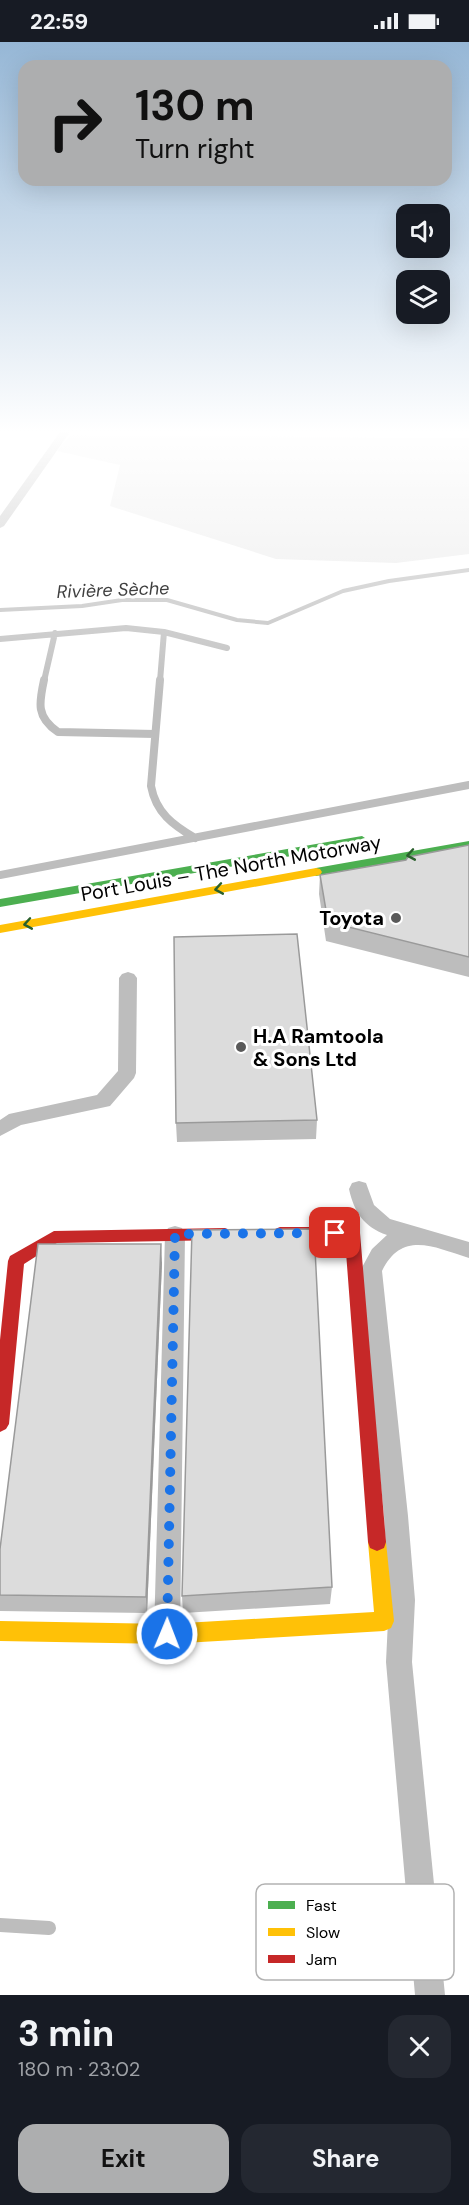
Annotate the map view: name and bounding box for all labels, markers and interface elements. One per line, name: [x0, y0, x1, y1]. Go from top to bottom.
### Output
text: 22:59: [30, 7, 88, 36]
text: 130 m: [135, 78, 255, 133]
icon: right: [36, 84, 114, 162]
text: Turn right: [135, 131, 255, 166]
map controls: [396, 204, 450, 324]
button: sound: [396, 204, 450, 258]
button: layers: [396, 270, 450, 324]
water label: Rivière Sèche: [56, 576, 170, 604]
street label: Port Louis – The North Motorway: [79, 829, 383, 907]
one-way arrow: [407, 848, 417, 861]
one-way arrow: [215, 882, 225, 895]
place label: Toyota: [319, 905, 384, 931]
marker: Toyota: [389, 911, 403, 925]
one-way arrow: [23, 917, 33, 930]
place label: H.A Ramtoola & Sons Ltd: [253, 1023, 384, 1072]
marker: H.A Ramtoola & Sons Ltd: [234, 1040, 248, 1054]
pin: [309, 1207, 360, 1258]
icon: arrive: [318, 1216, 351, 1249]
position arrow: [135, 1602, 199, 1666]
legend: [256, 1884, 454, 1980]
text: Fast: [306, 1895, 337, 1916]
text: Slow: [306, 1922, 340, 1943]
text: Jam: [306, 1949, 337, 1970]
text: 3 min: [18, 2010, 114, 2057]
button: close: [388, 2015, 451, 2078]
text: 180 m · 23:02: [18, 2056, 140, 2082]
button: Exit: [18, 2124, 229, 2193]
button: Share: [241, 2124, 451, 2193]

